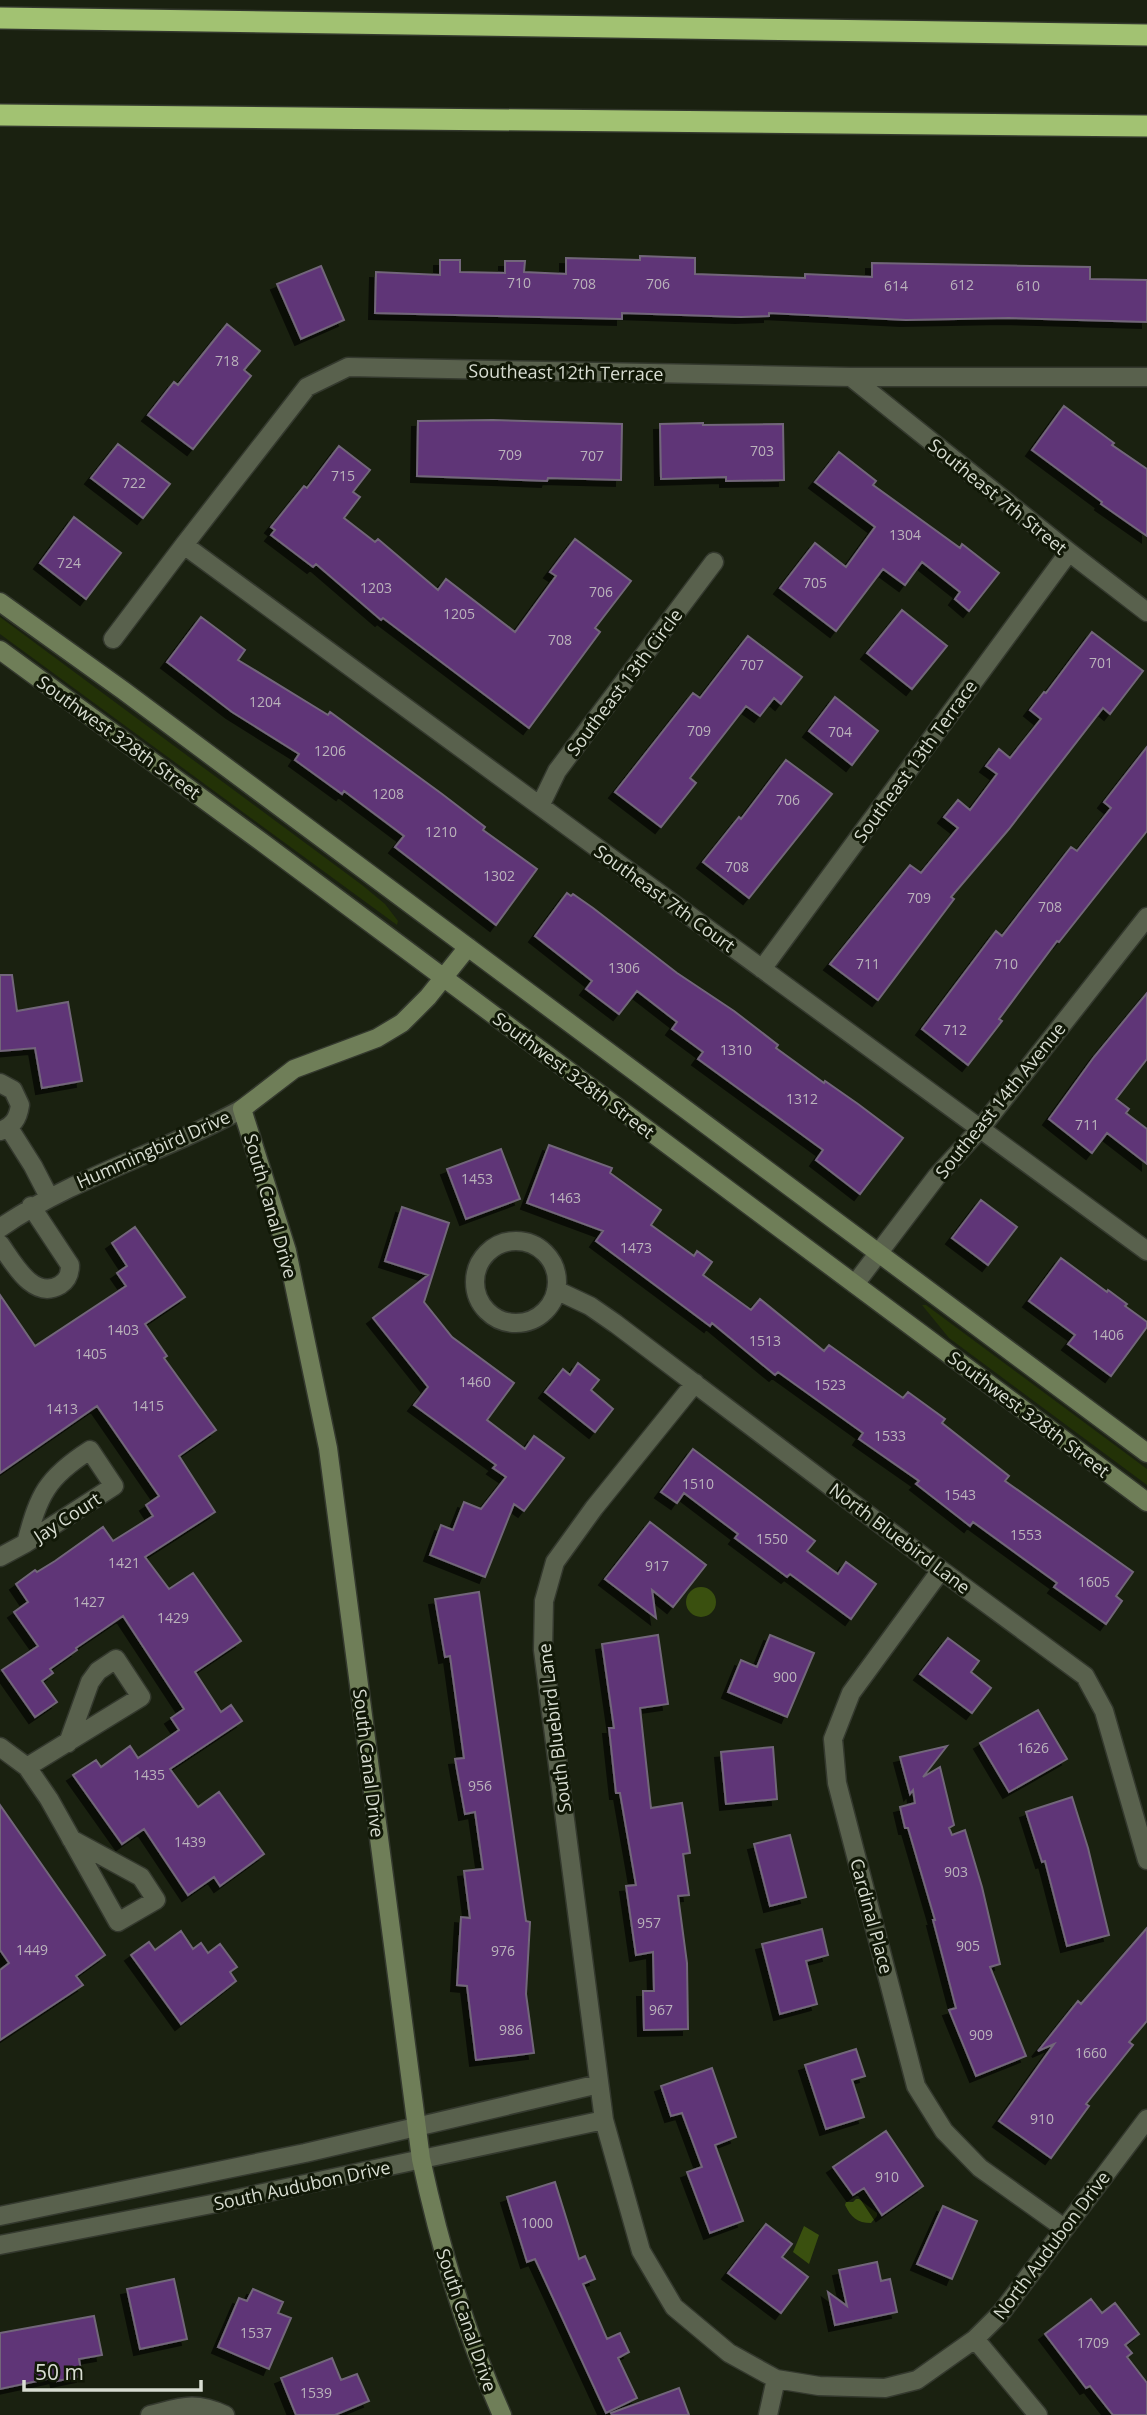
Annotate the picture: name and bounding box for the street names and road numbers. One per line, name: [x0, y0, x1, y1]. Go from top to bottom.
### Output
street label: Southeast 12th Terrace: [468, 358, 664, 386]
street label: Southeast 7th Street: [924, 433, 1072, 559]
street label: Southeast 13th Circle: [561, 604, 687, 760]
street label: Southwest 328th Street: [33, 670, 205, 804]
street label: Southeast 13th Terrace: [848, 675, 982, 847]
street label: Southeast 7th Court: [590, 839, 740, 957]
street label: Southwest 328th Street: [488, 1006, 660, 1144]
street label: Southeast 14th Avenue: [930, 1017, 1070, 1183]
street label: Hummingbird Drive: [72, 1104, 234, 1194]
street label: South Canal Drive: [239, 1131, 303, 1281]
street label: Southwest 328th Street: [943, 1345, 1115, 1483]
street label: North Bluebird Lane: [825, 1477, 975, 1599]
street label: Jay Court: [27, 1486, 105, 1549]
street label: South Bluebird Lane: [532, 1642, 576, 1814]
street label: South Canal Drive: [348, 1687, 390, 1839]
street label: Cardinal Place: [845, 1856, 899, 1976]
street label: South Audubon Drive: [211, 2155, 393, 2215]
street label: North Audubon Drive: [987, 2166, 1115, 2324]
street label: South Canal Drive: [431, 2245, 503, 2395]

